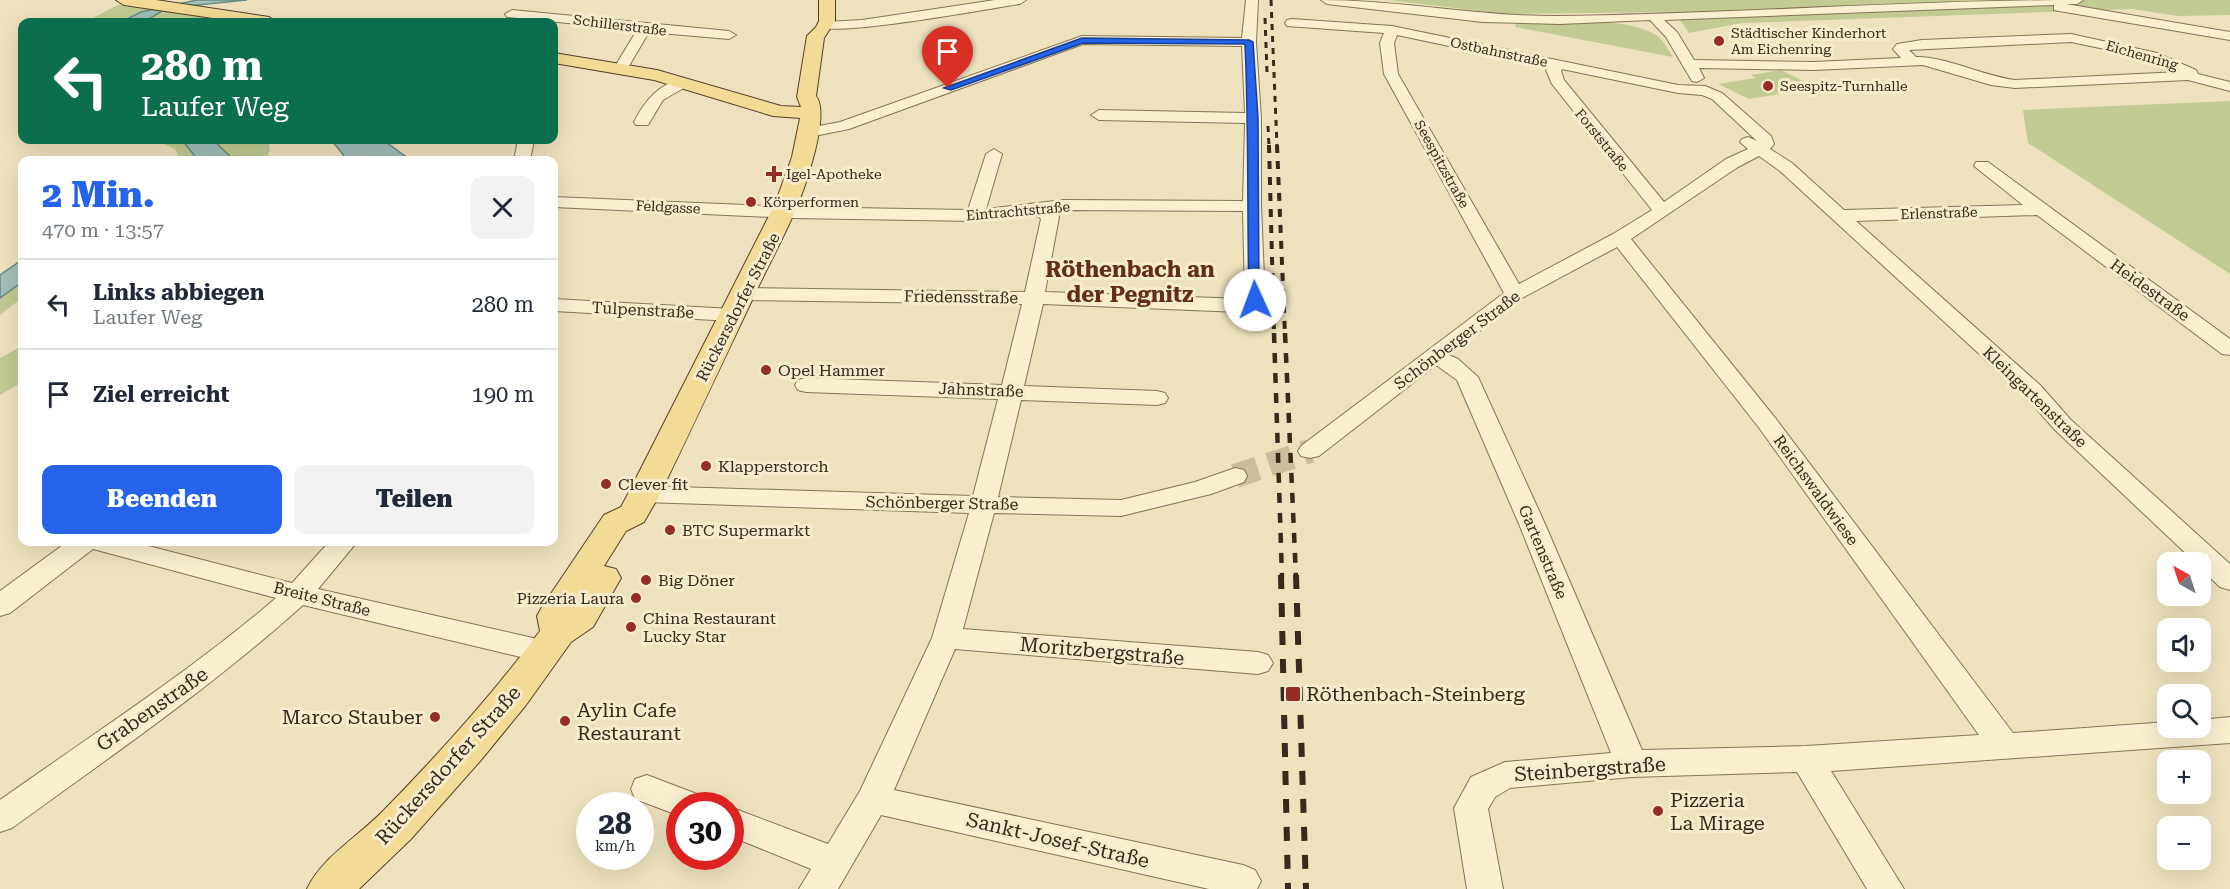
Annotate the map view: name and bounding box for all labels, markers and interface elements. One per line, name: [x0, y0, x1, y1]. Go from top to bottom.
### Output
street label: Schillerstraße: [572, 11, 668, 39]
place label: Städtischer Kinderhort Am Eichenring: [1731, 25, 1886, 57]
pin: [922, 26, 973, 88]
street label: Ostbahnstraße: [1449, 34, 1549, 70]
marker: Städtischer Kinderhort Am Eichenring: [1712, 34, 1726, 48]
icon: arrive: [931, 35, 964, 68]
street label: Eichenring: [2104, 37, 2180, 73]
text: 280 m: [141, 41, 263, 90]
icon: left: [42, 42, 120, 120]
place label: Seespitz-Turnhalle: [1780, 78, 1908, 94]
marker: Seespitz-Turnhalle: [1761, 79, 1775, 93]
text: Laufer Weg: [141, 91, 289, 123]
street label: Forststraße: [1572, 106, 1632, 175]
street label: Seespitzstraße: [1411, 117, 1473, 211]
place label: Igel-Apotheke: [786, 166, 882, 182]
marker: Igel-Apotheke: [767, 167, 781, 181]
text: 2 Min.: [42, 174, 155, 216]
button: close: [471, 176, 534, 239]
place label: Körperformen: [763, 194, 859, 210]
marker: Körperformen: [744, 195, 758, 209]
street label: Feldgasse: [635, 197, 701, 217]
street label: Eintrachtstraße: [965, 198, 1071, 224]
street label: Erlenstraße: [1900, 204, 1978, 222]
text: 470 m · 13:57: [42, 218, 164, 242]
street label: Rückersdorfer Straße: [692, 229, 784, 384]
street label: Heidestraße: [2107, 255, 2194, 325]
district label: Röthenbach an der Pegnitz: [1045, 257, 1215, 307]
position arrow: [1223, 268, 1287, 332]
text: Links abbiegen: [93, 280, 264, 305]
street label: Schönberger Straße: [1390, 286, 1524, 394]
street label: Friedensstraße: [904, 287, 1019, 307]
icon: left: [42, 288, 75, 321]
text: 280 m: [471, 292, 534, 317]
street label: Tulpenstraße: [591, 298, 695, 322]
text: Laufer Weg: [93, 305, 202, 329]
street label: Kleingartenstraße: [1979, 342, 2091, 452]
place label: Opel Hammer: [778, 361, 886, 380]
marker: Opel Hammer: [759, 363, 773, 377]
icon: arrive: [42, 378, 75, 411]
street label: Jahnstraße: [938, 379, 1024, 401]
text: Ziel erreicht: [93, 382, 229, 407]
text: 190 m: [471, 382, 534, 407]
street label: Reichswaldwiese: [1770, 431, 1863, 549]
place label: Klapperstorch: [718, 457, 828, 476]
marker: Klapperstorch: [699, 459, 713, 473]
button: Beenden: [42, 465, 282, 534]
button: Teilen: [294, 465, 534, 534]
place label: Clever fit: [618, 475, 688, 494]
marker: Clever fit: [599, 477, 613, 491]
street label: Schönberger Straße: [866, 492, 1019, 514]
street label: Gartenstraße: [1515, 502, 1571, 602]
place label: BTC Supermarkt: [682, 521, 810, 540]
marker: BTC Supermarkt: [663, 523, 677, 537]
north arrow: [2157, 552, 2211, 606]
map controls: [2157, 552, 2211, 870]
place label: Big Döner: [658, 571, 735, 590]
marker: Big Döner: [639, 573, 653, 587]
street label: Breite Straße: [271, 578, 373, 620]
place label: Pizzeria Laura: [517, 589, 624, 608]
marker: Pizzeria Laura: [629, 591, 643, 605]
place label: China Restaurant Lucky Star: [643, 609, 776, 646]
button: sound: [2157, 618, 2211, 672]
marker: China Restaurant Lucky Star: [624, 620, 638, 634]
street label: Moritzbergstraße: [1019, 632, 1185, 670]
street label: Grabenstraße: [92, 662, 212, 756]
street label: Rückersdorfer Straße: [370, 681, 526, 849]
place label: Röthenbach-Steinberg: [1306, 682, 1525, 706]
button: search: [2157, 684, 2211, 738]
marker: Röthenbach-Steinberg: [1284, 685, 1302, 703]
place label: Aylin Cafe Restaurant: [577, 698, 681, 745]
place label: Marco Stauber: [282, 705, 423, 729]
marker: Marco Stauber: [428, 710, 442, 724]
marker: Aylin Cafe Restaurant: [558, 714, 572, 728]
button: +: [2157, 750, 2211, 804]
street label: Steinbergstraße: [1513, 752, 1667, 786]
place label: Pizzeria La Mirage: [1670, 788, 1765, 835]
speed limit sign: 30: [666, 792, 744, 870]
marker: Pizzeria La Mirage: [1651, 804, 1665, 818]
text: 28: [598, 806, 632, 841]
street label: Sankt-Josef-Straße: [964, 807, 1152, 873]
button: −: [2157, 816, 2211, 870]
text: km/h: [595, 837, 635, 855]

